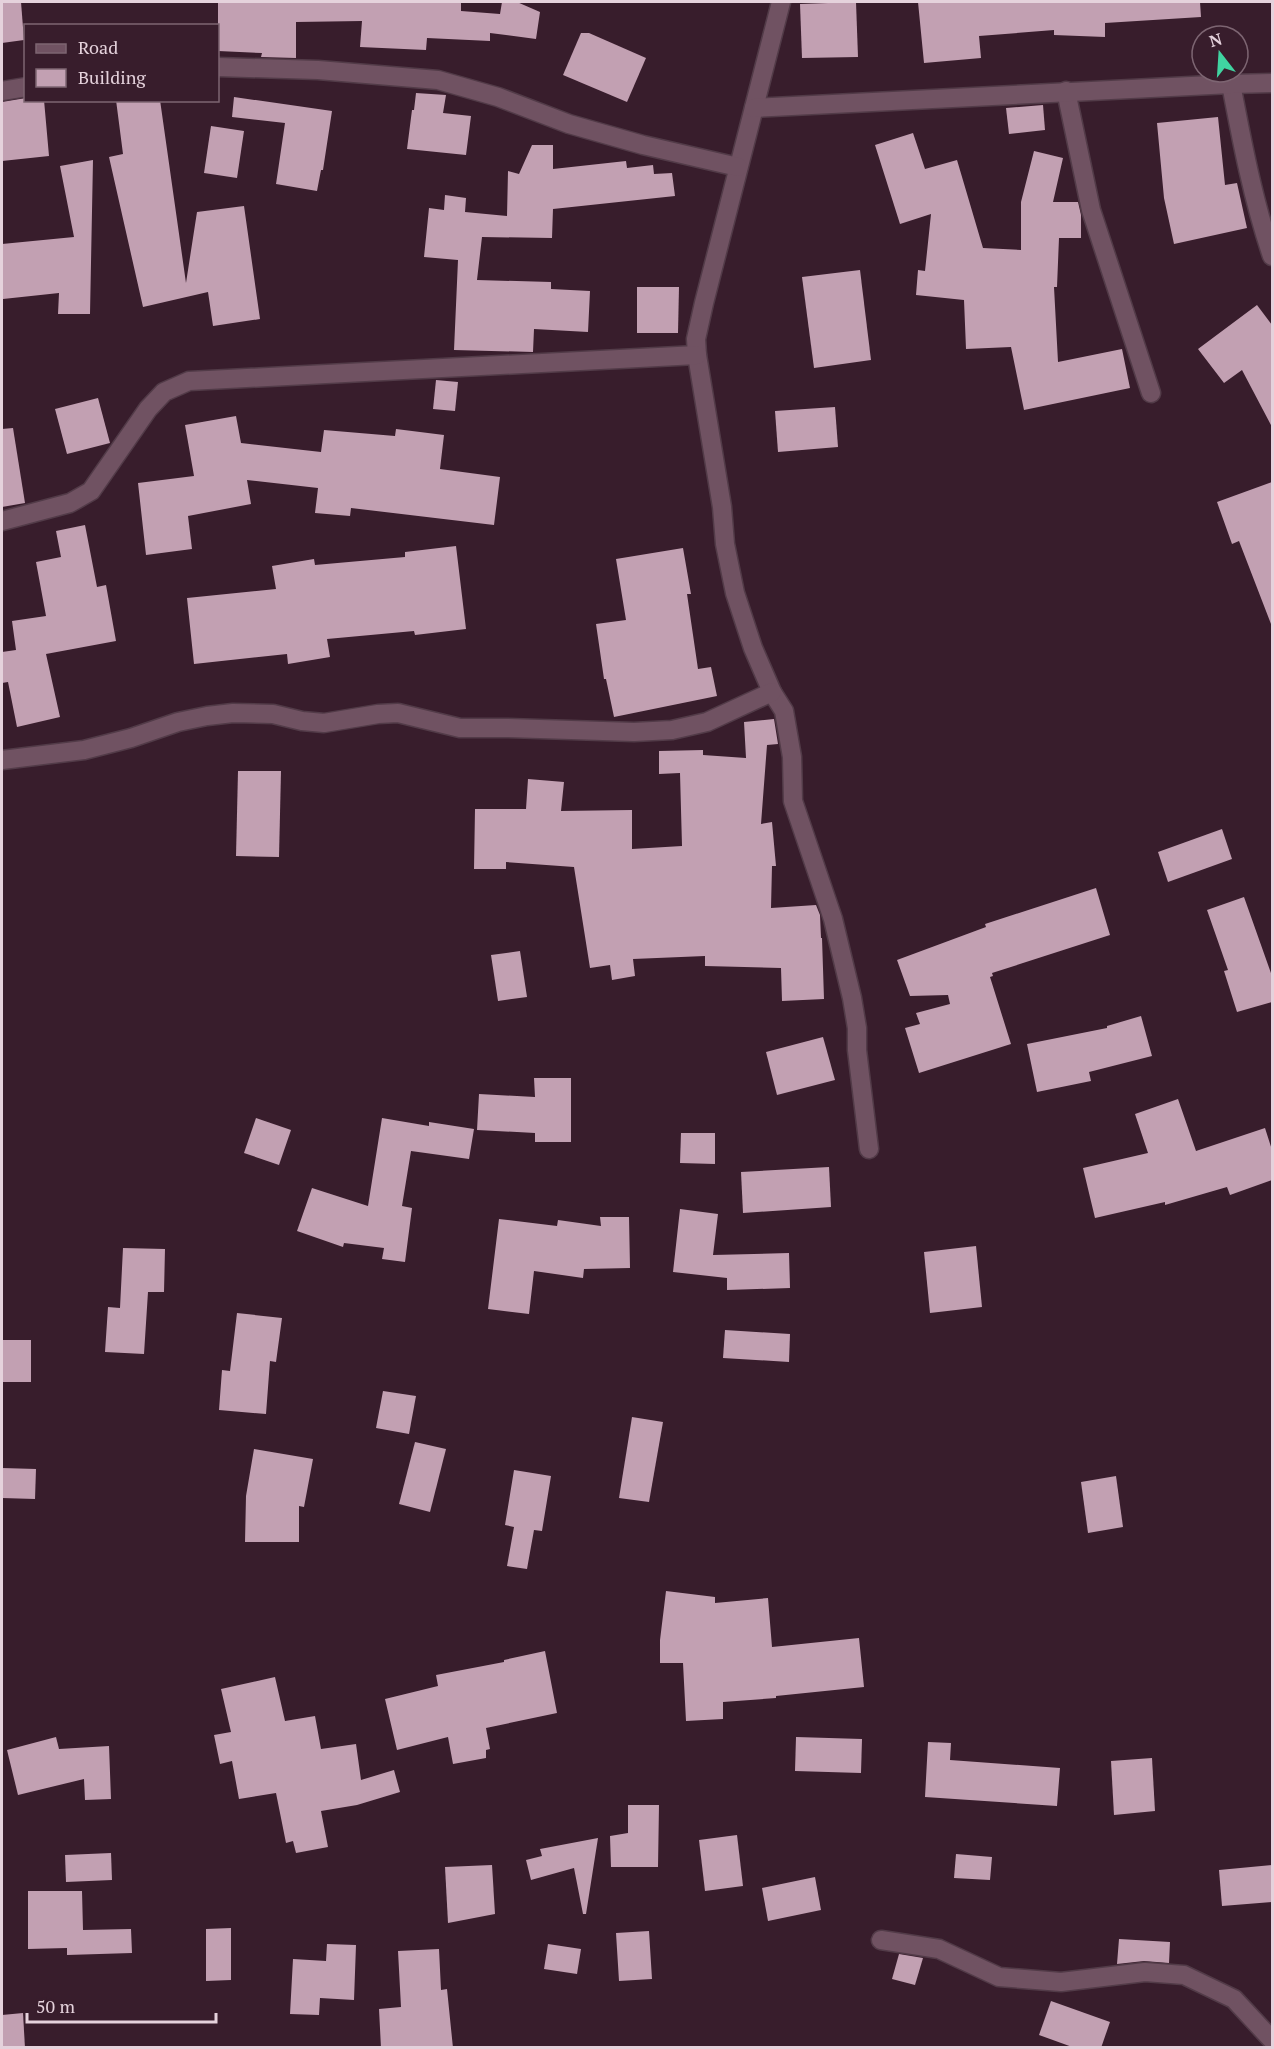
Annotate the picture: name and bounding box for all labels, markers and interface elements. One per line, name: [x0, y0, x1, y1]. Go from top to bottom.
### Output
legend: [24, 24, 219, 102]
north arrow: [1190, 24, 1250, 84]
text: N: [1207, 27, 1225, 52]
text: Road: [78, 35, 118, 59]
text: Building: [78, 65, 146, 89]
scale bar: [27, 1986, 216, 2024]
text: 50 m: [36, 1994, 76, 2018]

